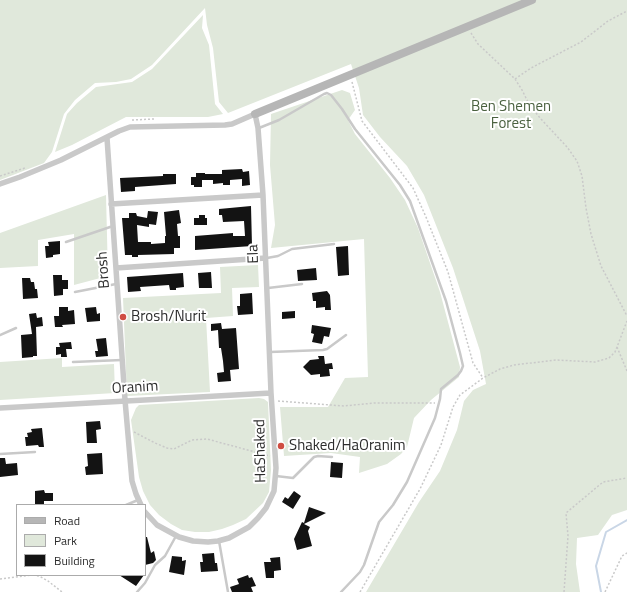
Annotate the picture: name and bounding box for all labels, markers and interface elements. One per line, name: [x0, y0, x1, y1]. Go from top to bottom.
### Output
park label: Ben Shemen Forest: [471, 98, 551, 133]
street label: Ela: [245, 244, 263, 264]
street label: Brosh: [94, 251, 114, 289]
place label: Brosh/Nurit: [131, 308, 206, 326]
marker: Brosh/Nurit: [118, 312, 128, 322]
street label: Oranim: [111, 378, 159, 398]
street label: HaShaked: [251, 419, 271, 483]
place label: Shaked/HaOranim: [289, 437, 406, 455]
marker: Shaked/HaOranim: [276, 441, 286, 451]
legend: [16, 504, 146, 576]
text: Road: [54, 511, 80, 530]
text: Park: [54, 531, 77, 550]
text: Building: [54, 551, 95, 570]

